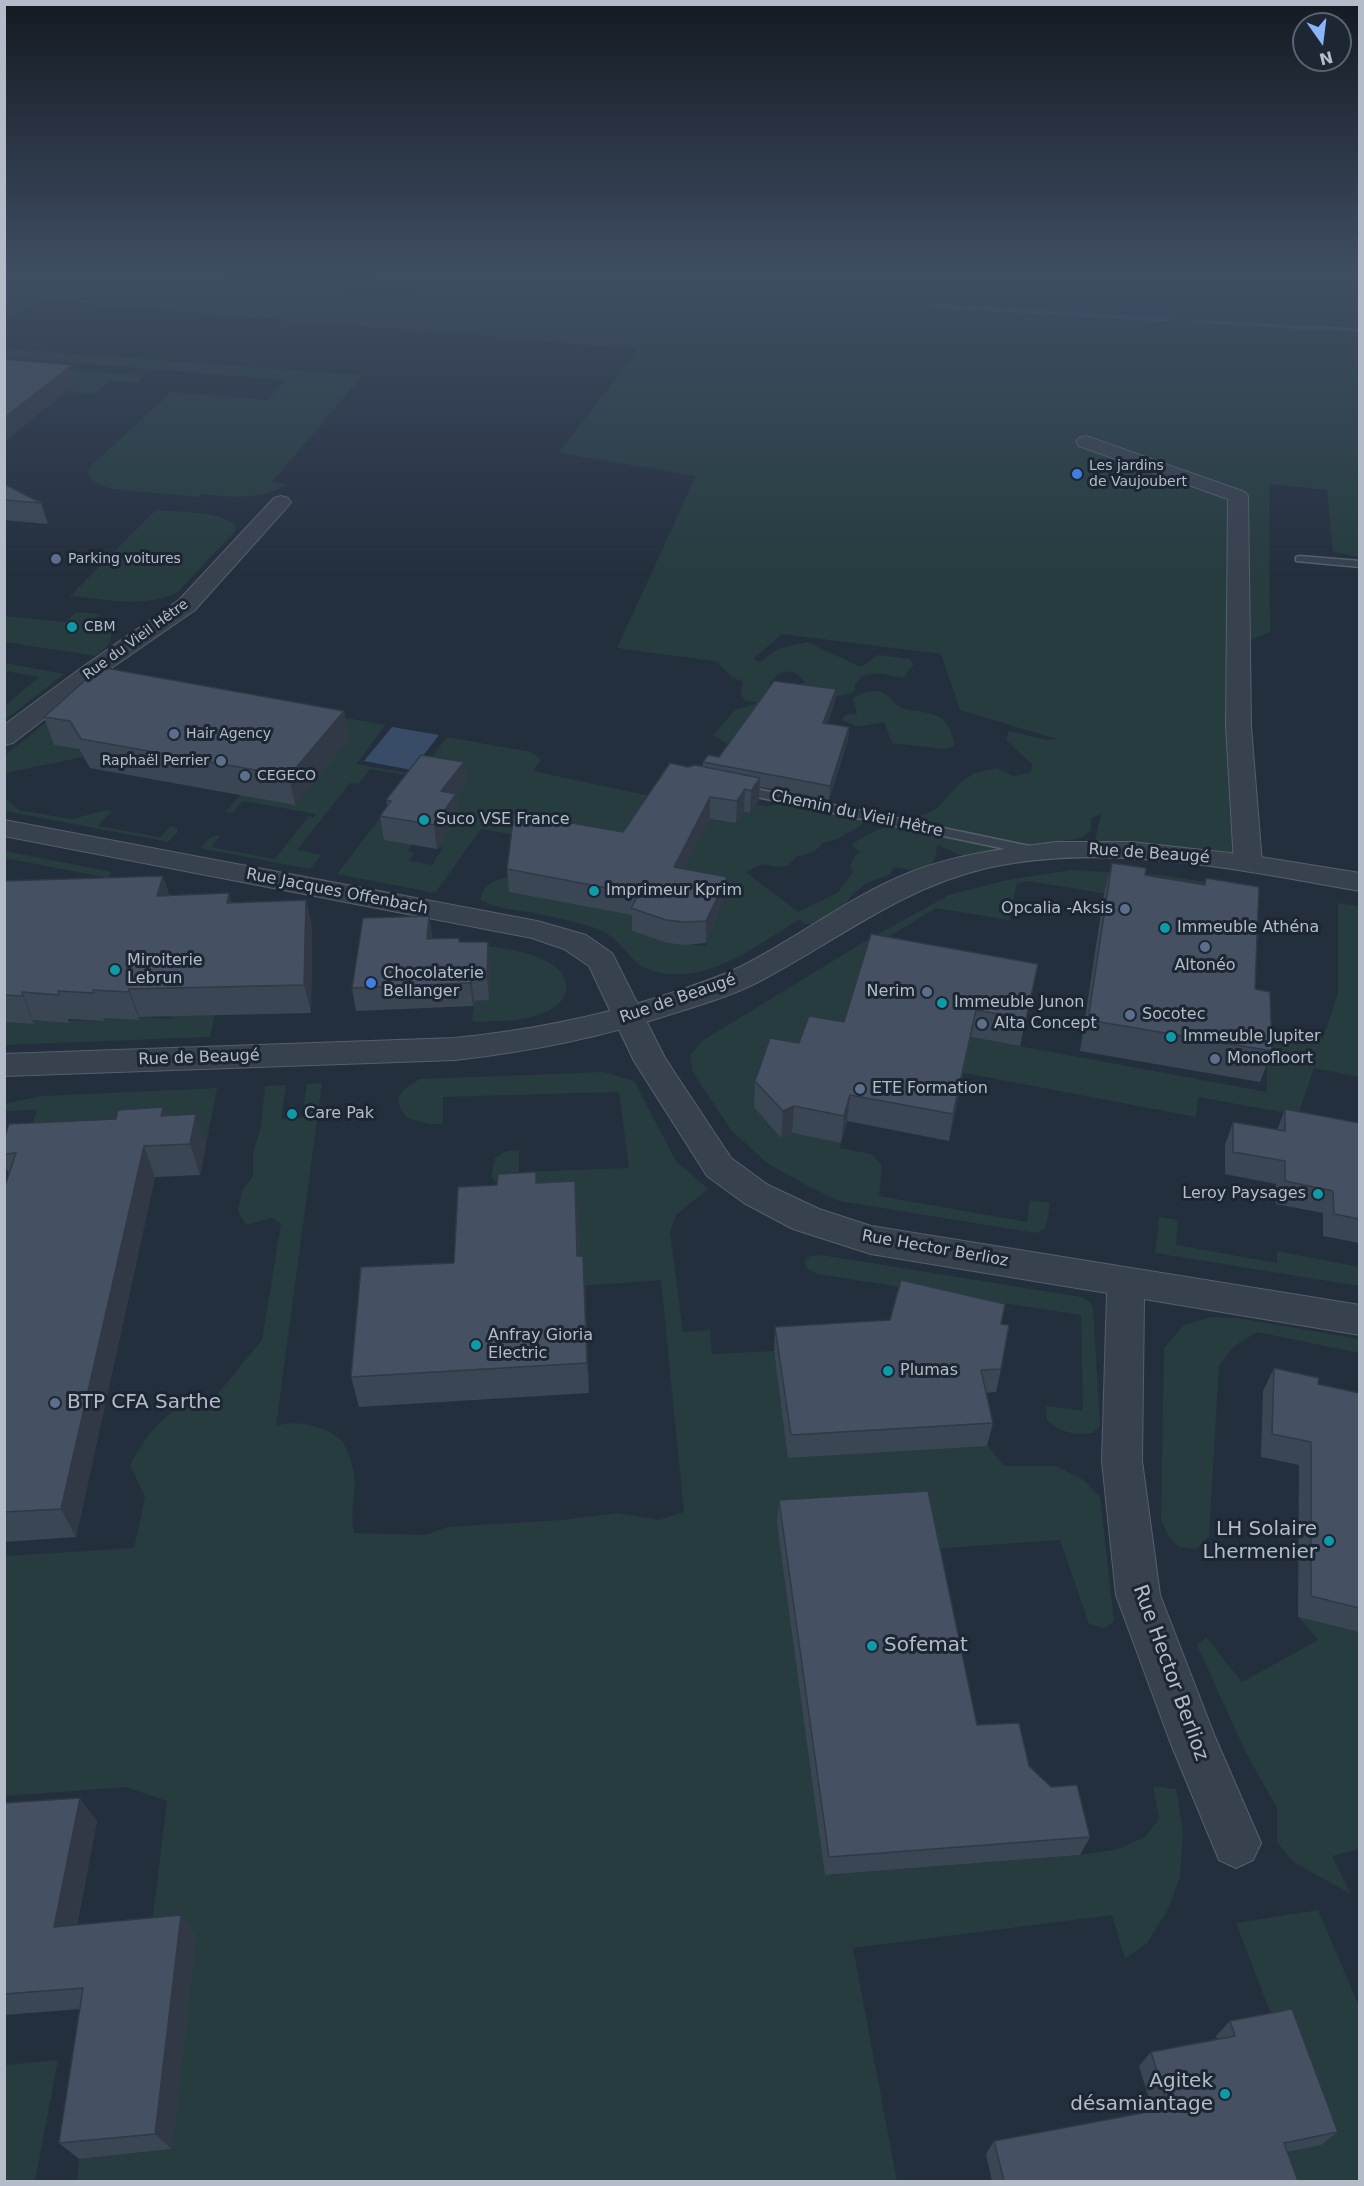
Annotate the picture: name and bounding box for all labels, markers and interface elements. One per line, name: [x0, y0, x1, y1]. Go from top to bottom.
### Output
north arrow: [1292, 12, 1352, 72]
text: N: [1317, 47, 1335, 69]
place label: Les jardins de Vaujoubert: [1089, 458, 1187, 490]
marker: Les jardins de Vaujoubert: [1070, 467, 1084, 481]
place label: Parking voitures: [68, 551, 181, 567]
marker: Parking voitures: [49, 552, 63, 566]
street label: Rue du Vieil Hêtre: [80, 596, 192, 684]
place label: CBM: [84, 619, 115, 635]
marker: CBM: [65, 620, 79, 634]
place label: Hair Agency: [186, 726, 271, 742]
marker: Hair Agency: [167, 727, 181, 741]
place label: Raphaël Perrier: [102, 753, 209, 769]
marker: Raphaël Perrier: [214, 754, 228, 768]
place label: CEGECO: [257, 768, 316, 784]
marker: CEGECO: [238, 769, 252, 783]
street label: Chemin du Vieil Hêtre: [769, 786, 945, 842]
place label: Suco VSE France: [436, 810, 569, 830]
marker: Suco VSE France: [417, 813, 431, 827]
street label: Rue de Beaugé: [1088, 840, 1210, 868]
street label: Rue Jacques Offenbach: [244, 865, 430, 919]
place label: Imprimeur Kprim: [606, 881, 742, 901]
marker: Imprimeur Kprim: [587, 884, 601, 898]
place label: Opcalia -Aksis: [1001, 899, 1113, 919]
marker: Opcalia -Aksis: [1118, 902, 1132, 916]
place label: Immeuble Athéna: [1177, 918, 1319, 938]
marker: Immeuble Athéna: [1158, 921, 1172, 935]
marker: Altonéo: [1198, 940, 1212, 954]
place label: Miroiterie Lebrun: [127, 951, 203, 989]
place label: Altonéo: [1174, 956, 1236, 976]
marker: Miroiterie Lebrun: [108, 963, 122, 977]
place label: Chocolaterie Bellanger: [383, 964, 484, 1002]
street label: Rue de Beaugé: [618, 970, 738, 1028]
marker: Chocolaterie Bellanger: [364, 976, 378, 990]
place label: Nerim: [867, 982, 915, 1002]
marker: Nerim: [920, 985, 934, 999]
place label: Immeuble Junon: [954, 993, 1084, 1013]
marker: Immeuble Junon: [935, 996, 949, 1010]
place label: Socotec: [1142, 1005, 1205, 1025]
marker: Socotec: [1123, 1008, 1137, 1022]
place label: Alta Concept: [994, 1014, 1097, 1034]
marker: Alta Concept: [975, 1017, 989, 1031]
place label: Immeuble Jupiter: [1183, 1027, 1321, 1047]
marker: Immeuble Jupiter: [1164, 1030, 1178, 1044]
street label: Rue de Beaugé: [138, 1046, 260, 1070]
place label: Monofloort: [1227, 1049, 1313, 1069]
marker: Monofloort: [1208, 1052, 1222, 1066]
place label: ETE Formation: [872, 1079, 988, 1099]
marker: ETE Formation: [853, 1082, 867, 1096]
place label: Care Pak: [304, 1104, 374, 1124]
marker: Care Pak: [285, 1107, 299, 1121]
place label: Leroy Paysages: [1182, 1184, 1306, 1204]
marker: Leroy Paysages: [1311, 1187, 1325, 1201]
street label: Rue Hector Berlioz: [860, 1227, 1010, 1271]
place label: Anfray Gioria Electric: [488, 1326, 593, 1364]
marker: Anfray Gioria Electric: [469, 1338, 483, 1352]
place label: Plumas: [900, 1361, 958, 1381]
marker: Plumas: [881, 1364, 895, 1378]
place label: BTP CFA Sarthe: [67, 1391, 221, 1415]
marker: BTP CFA Sarthe: [48, 1396, 62, 1410]
place label: LH Solaire Lhermenier: [1202, 1518, 1317, 1565]
marker: LH Solaire Lhermenier: [1322, 1534, 1336, 1548]
street label: Rue Hector Berlioz: [1127, 1582, 1213, 1764]
place label: Sofemat: [884, 1634, 968, 1658]
marker: Sofemat: [865, 1639, 879, 1653]
place label: Agitek désamiantage: [1070, 2070, 1213, 2117]
marker: Agitek désamiantage: [1218, 2087, 1232, 2101]

